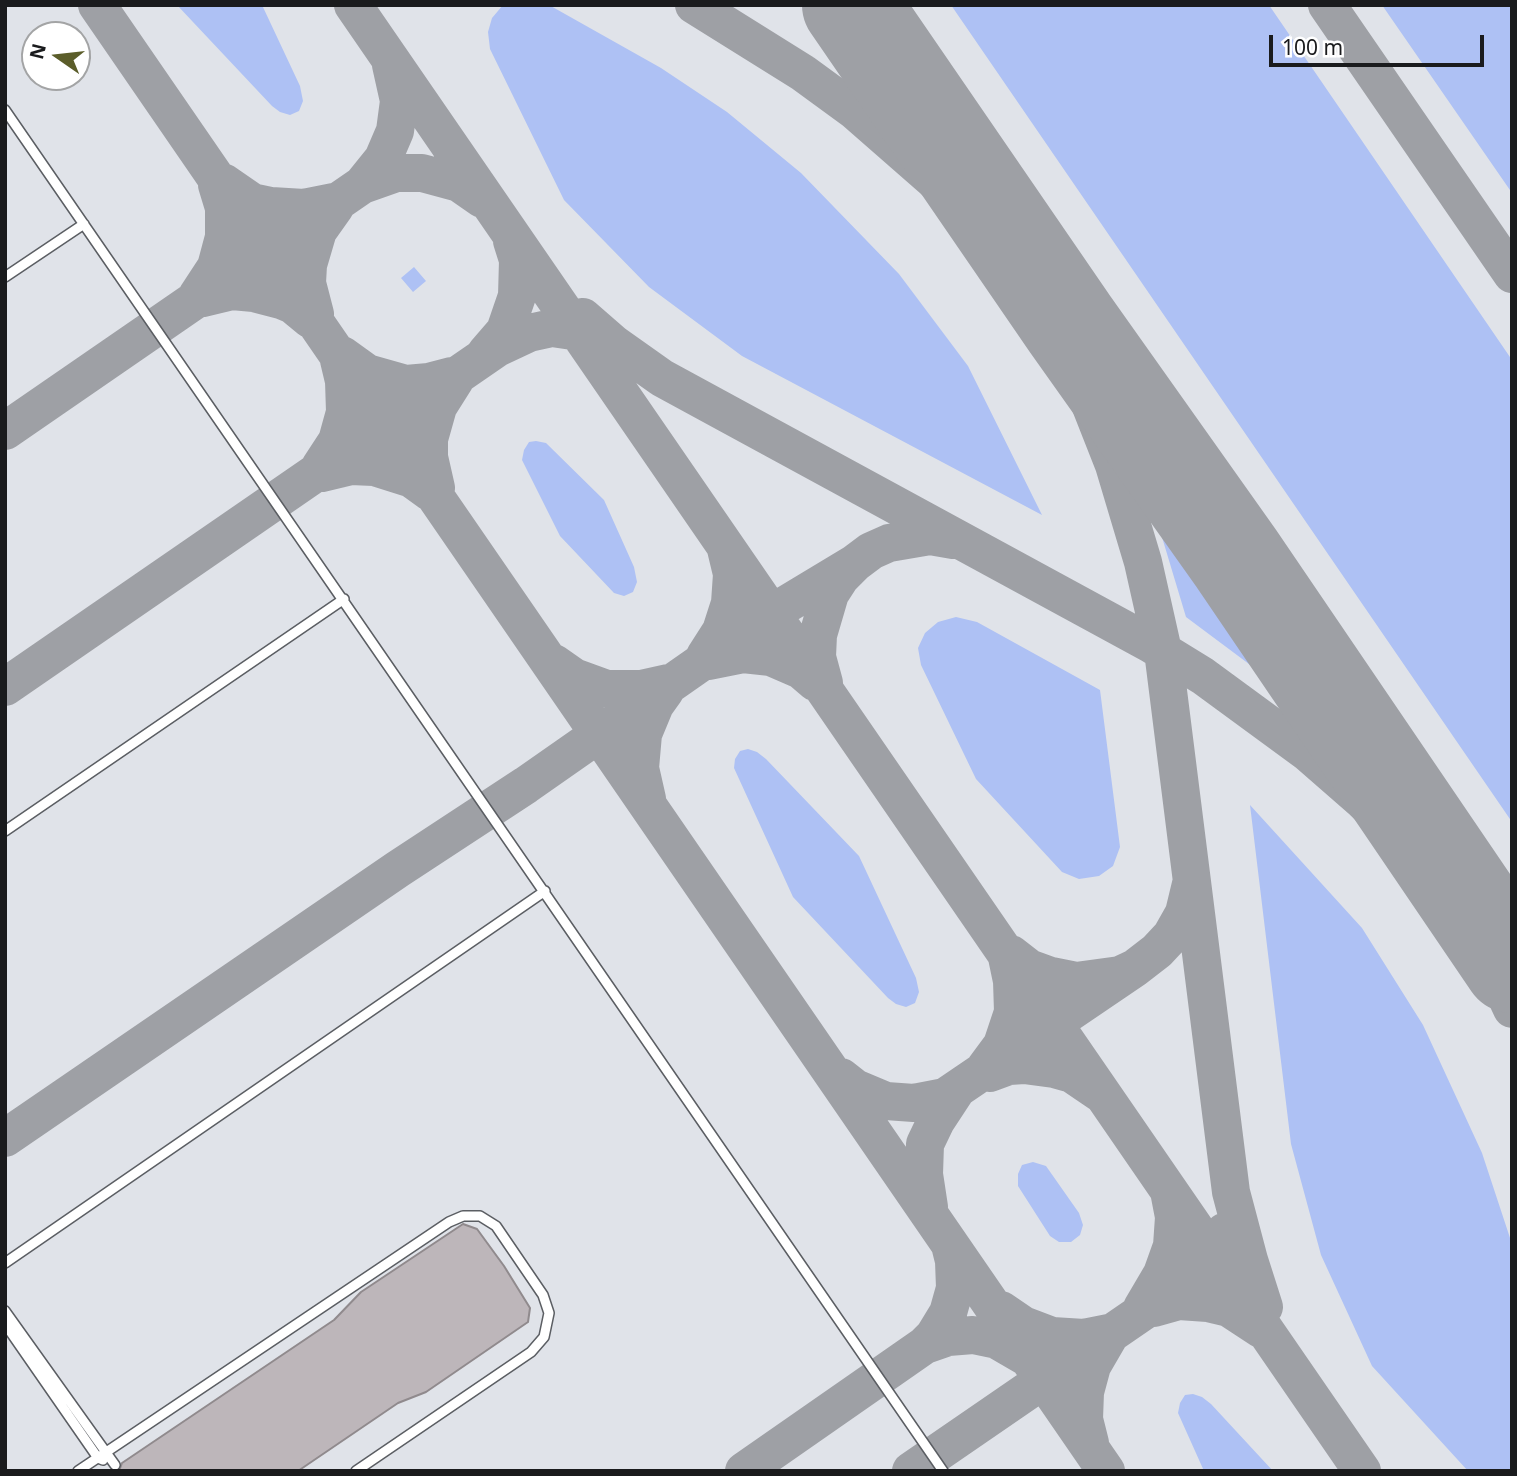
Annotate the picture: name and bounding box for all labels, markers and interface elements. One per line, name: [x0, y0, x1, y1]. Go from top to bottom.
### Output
north arrow: [21, 21, 91, 91]
scale bar: [1272, 21, 1487, 65]
text: 100 m: [1282, 33, 1343, 61]
text: N: [23, 41, 52, 62]

